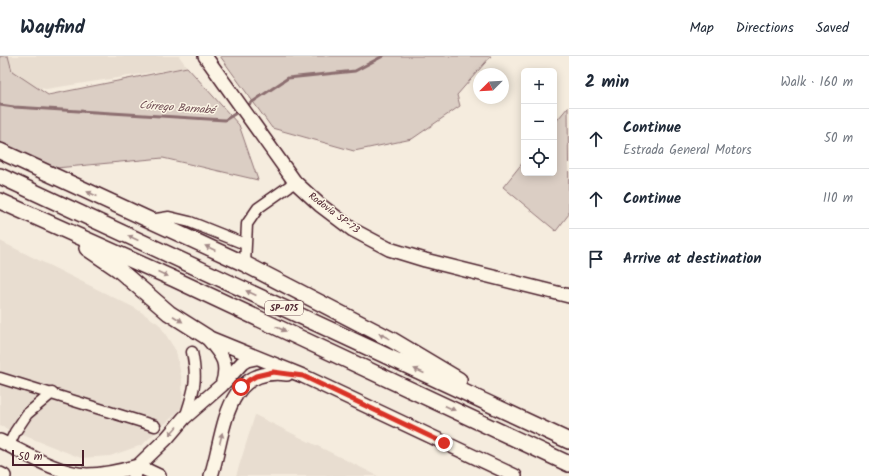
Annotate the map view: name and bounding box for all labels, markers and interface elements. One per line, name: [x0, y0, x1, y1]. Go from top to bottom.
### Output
text: Wayfind: [20, 13, 85, 43]
text: Map: [689, 17, 714, 39]
text: Directions: [736, 17, 794, 39]
text: Saved: [816, 17, 849, 39]
north arrow: [473, 68, 509, 104]
map controls: [521, 68, 557, 176]
button: +: [521, 68, 557, 104]
text: 2 min: [585, 69, 629, 96]
text: Walk · 160 m: [781, 72, 853, 93]
water label: Córrego Barnabé: [139, 96, 219, 120]
button: −: [521, 104, 557, 140]
text: Continue: [623, 116, 681, 140]
icon: ahead: [585, 128, 607, 150]
text: 50 m: [824, 128, 853, 149]
button: locate: [521, 140, 557, 176]
text: Estrada General Motors: [623, 140, 752, 161]
text: Continue: [623, 187, 681, 211]
street label: Rodovia SP-73: [305, 188, 363, 238]
icon: ahead: [585, 188, 607, 210]
text: 110 m: [823, 188, 853, 209]
one-way arrow: [86, 191, 97, 197]
one-way arrow: [127, 235, 139, 241]
one-way arrow: [204, 245, 215, 251]
text: Arrive at destination: [623, 247, 762, 271]
icon: arrive: [585, 248, 607, 270]
one-way arrow: [158, 271, 169, 277]
one-way arrow: [244, 289, 256, 295]
road number: SP-075: [265, 301, 303, 315]
one-way arrow: [173, 315, 183, 323]
one-way arrow: [276, 326, 287, 332]
one-way arrow: [378, 333, 389, 339]
one-way arrow: [414, 368, 425, 374]
route start: [232, 378, 250, 396]
one-way arrow: [444, 405, 455, 411]
one-way arrow: [168, 426, 178, 436]
one-way arrow: [219, 432, 225, 445]
route end: [435, 434, 453, 452]
scale bar: [12, 448, 84, 467]
text: 50 m: [18, 448, 43, 466]

